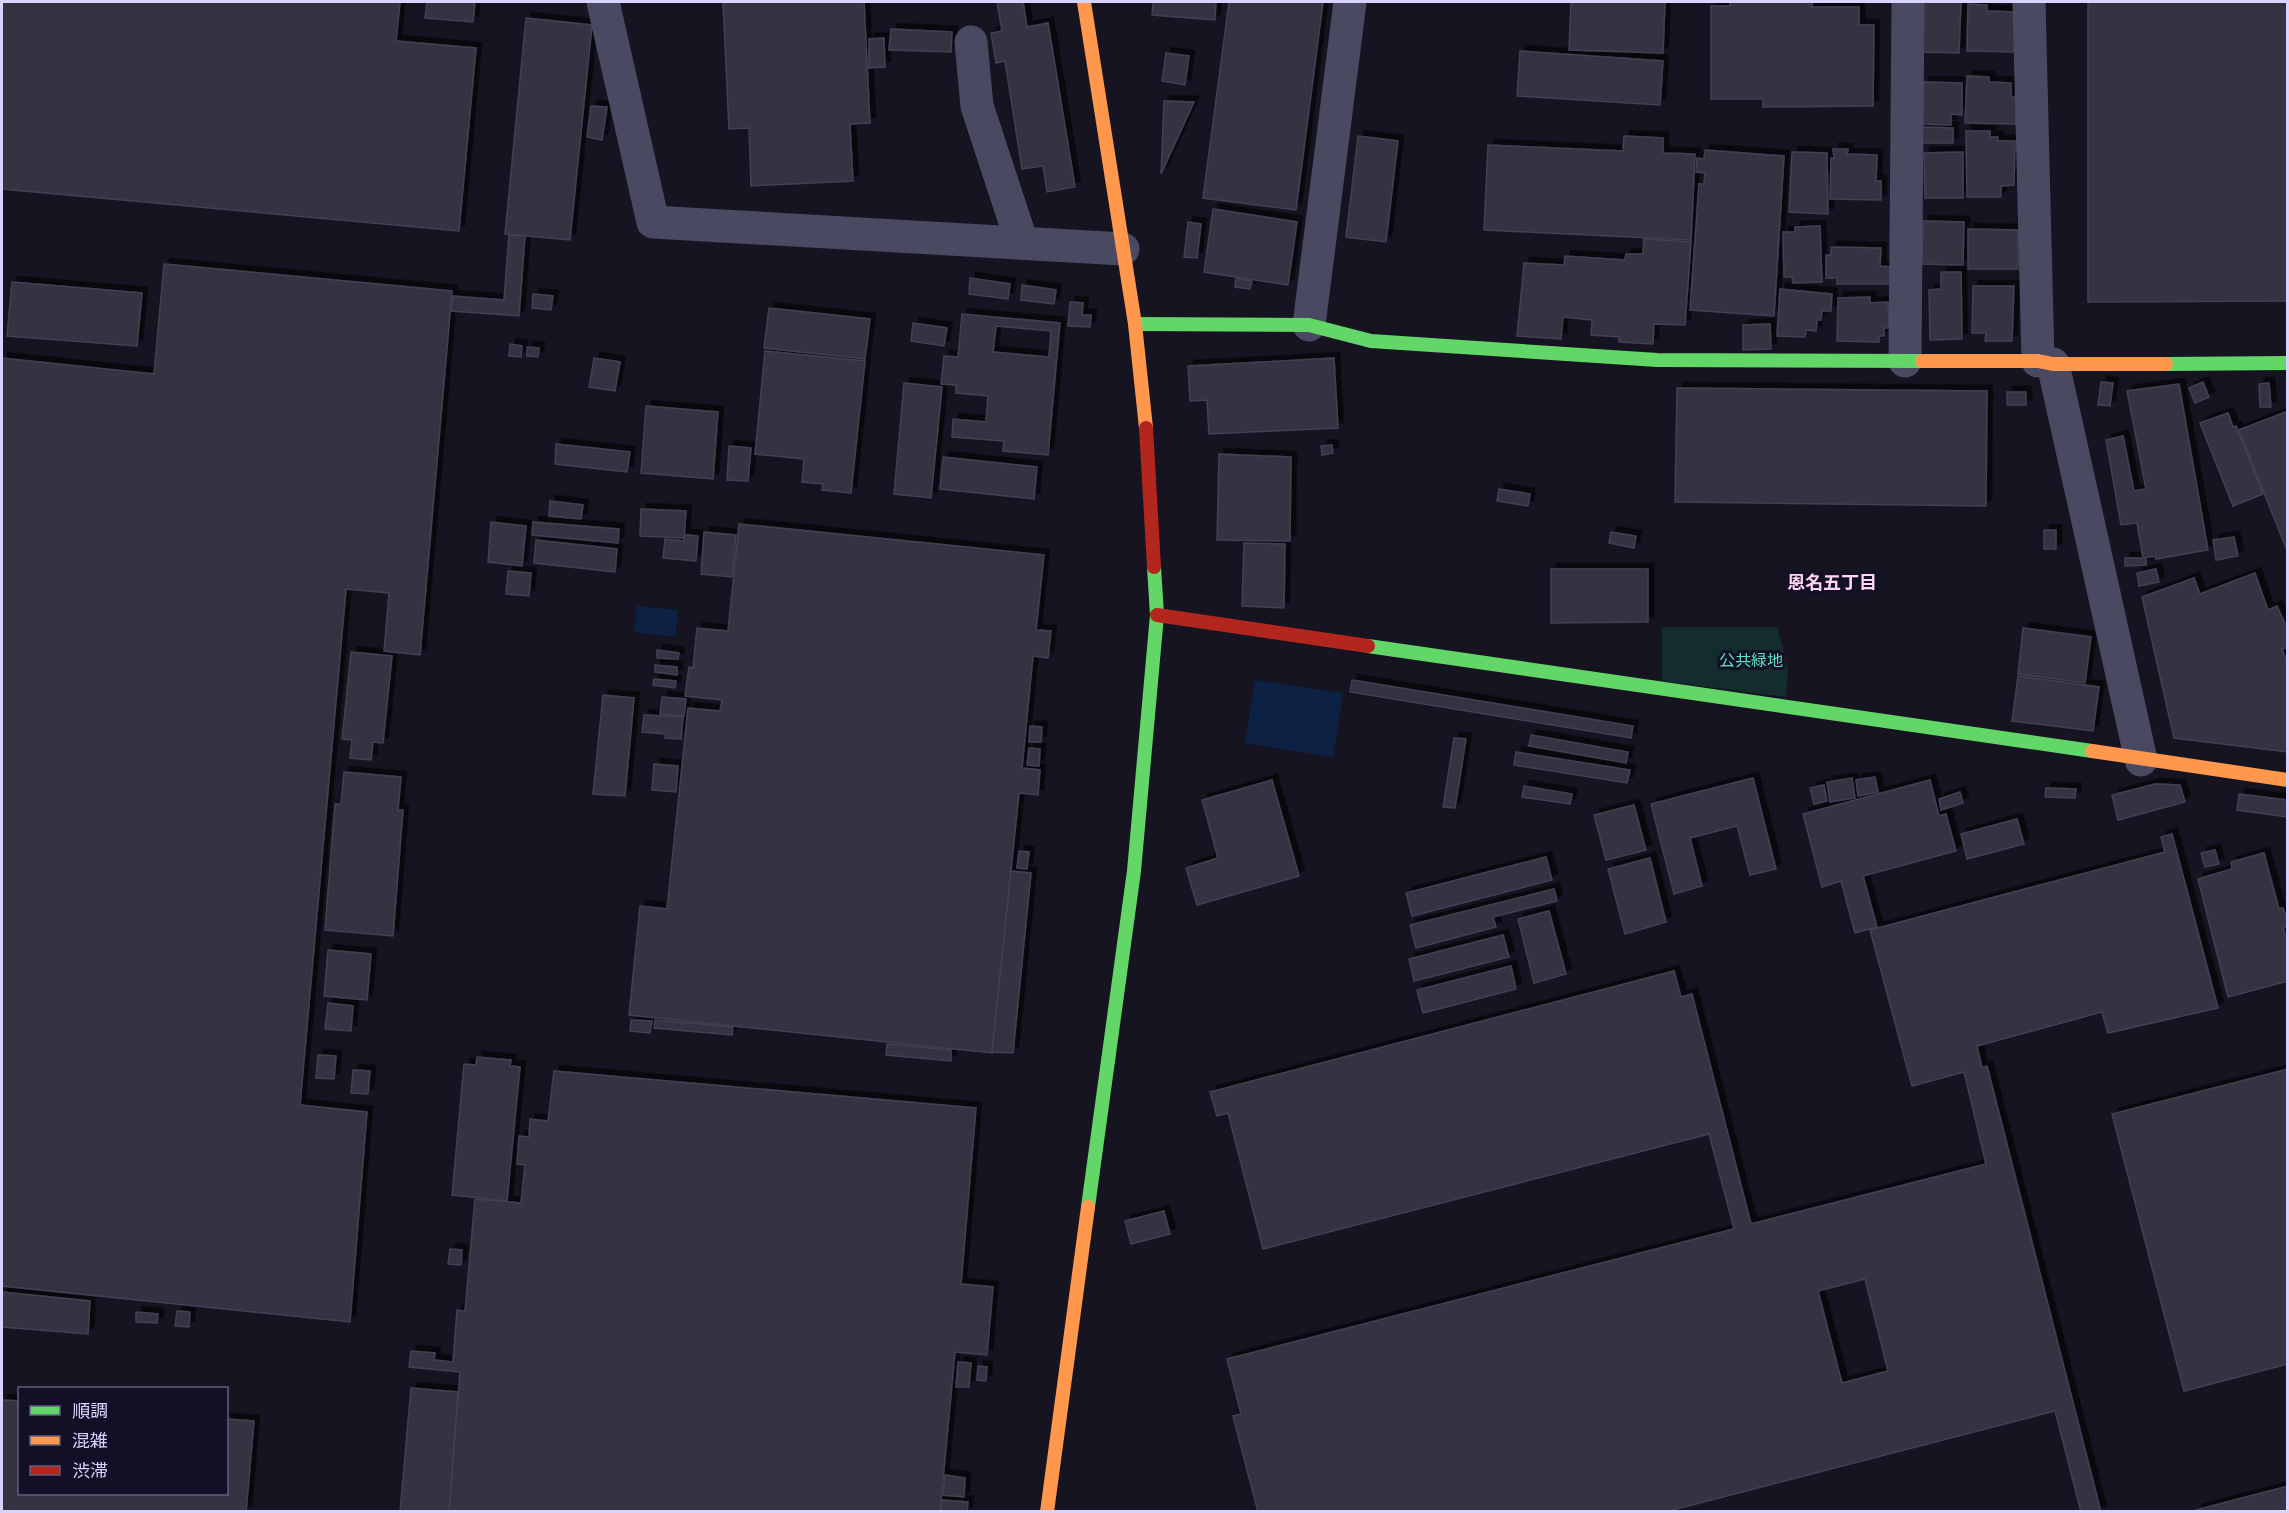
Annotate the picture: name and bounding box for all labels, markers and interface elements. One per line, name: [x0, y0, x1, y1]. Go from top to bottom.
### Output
district label: 恩名五丁目: [1787, 571, 1877, 596]
park label: 公共緑地: [1719, 650, 1783, 672]
legend: [18, 1387, 228, 1495]
text: 順調: [72, 1399, 108, 1424]
text: 混雑: [72, 1429, 108, 1454]
text: 渋滞: [72, 1459, 108, 1484]

